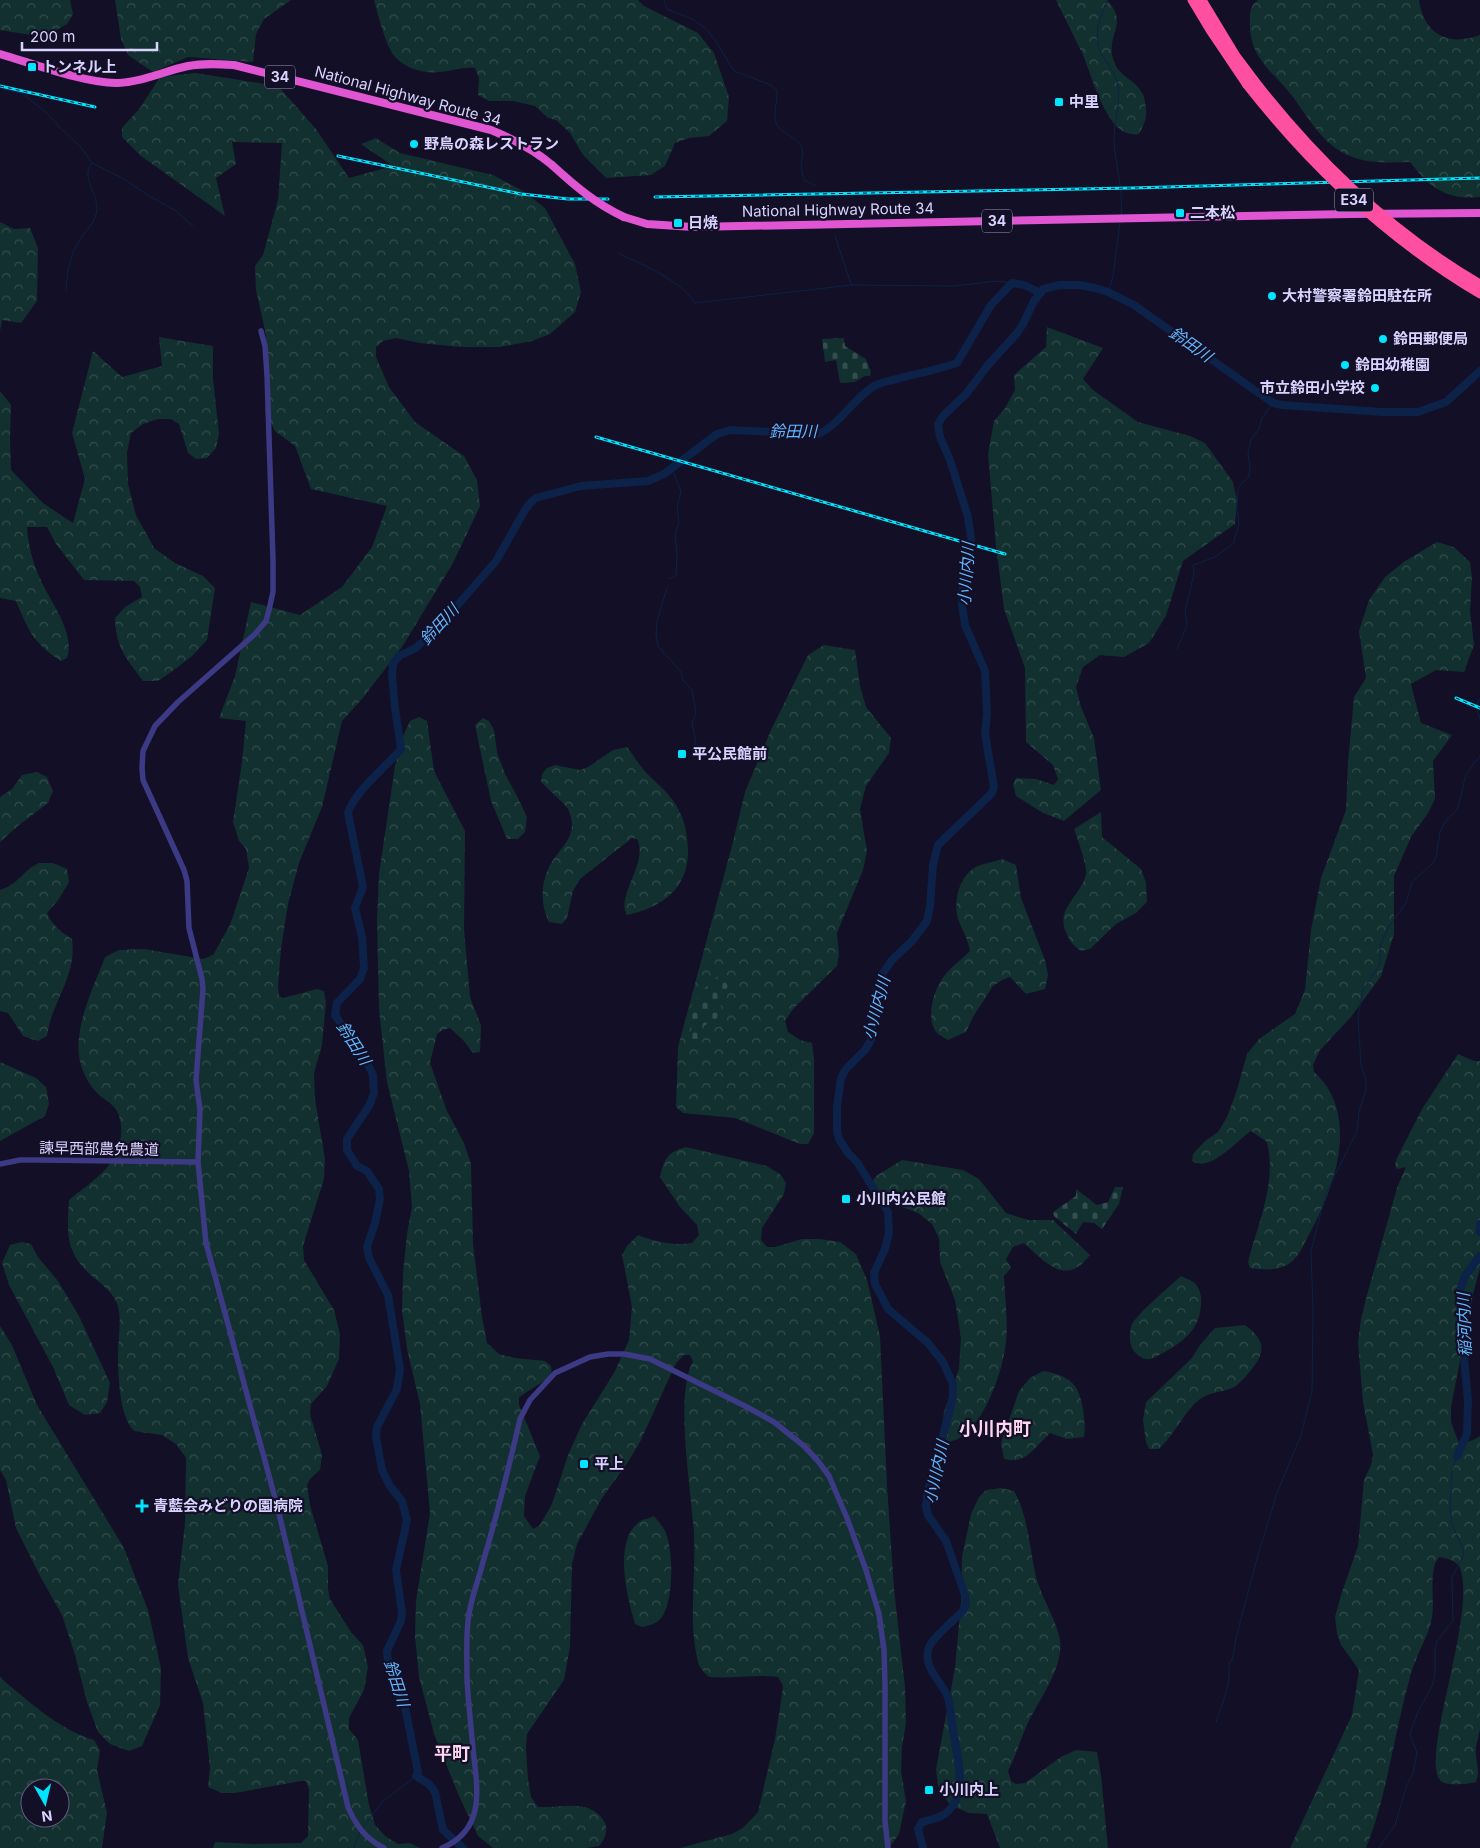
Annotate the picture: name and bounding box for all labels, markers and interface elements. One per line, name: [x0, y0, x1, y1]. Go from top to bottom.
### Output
scale bar: [22, 20, 158, 52]
text: 200 m: [30, 27, 75, 46]
place label: トンネル上: [42, 57, 117, 76]
marker: トンネル上: [26, 61, 38, 73]
street label: National Highway Route 34: [313, 61, 503, 130]
road number: 34: [265, 66, 295, 88]
place label: 中里: [1069, 92, 1099, 111]
marker: 中里: [1053, 96, 1065, 108]
place label: 野鳥の森レストラン: [424, 134, 559, 153]
marker: 野鳥の森レストラン: [408, 138, 420, 150]
road number: E34: [1335, 188, 1373, 212]
street label: National Highway Route 34: [742, 198, 934, 221]
place label: 二本松: [1190, 203, 1235, 222]
marker: 二本松: [1174, 207, 1186, 219]
road number: 34: [982, 210, 1012, 232]
place label: 日焼: [688, 213, 718, 232]
marker: 日焼: [672, 217, 684, 229]
place label: 大村警察署鈴田駐在所: [1282, 286, 1432, 305]
marker: 大村警察署鈴田駐在所: [1266, 290, 1278, 302]
water label: 鈴田川: [1166, 322, 1218, 367]
place label: 鈴田郵便局: [1393, 329, 1468, 348]
marker: 鈴田郵便局: [1377, 333, 1389, 345]
place label: 鈴田幼稚園: [1355, 355, 1430, 374]
marker: 鈴田幼稚園: [1339, 359, 1351, 371]
place label: 市立鈴田小学校: [1260, 378, 1365, 397]
marker: 市立鈴田小学校: [1369, 382, 1381, 394]
water label: 鈴田川: [769, 421, 819, 441]
water label: 小川内川: [954, 539, 978, 607]
water label: 鈴田川: [415, 598, 464, 648]
place label: 平公民館前: [692, 744, 767, 763]
marker: 平公民館前: [676, 748, 688, 760]
water label: 小川内川: [858, 973, 894, 1042]
water label: 鈴田川: [333, 1017, 377, 1070]
street label: 諫早西部農免農道: [39, 1138, 159, 1159]
place label: 小川内公民館: [856, 1189, 946, 1208]
marker: 小川内公民館: [840, 1193, 852, 1205]
water label: 稲河内川: [1453, 1291, 1475, 1357]
district label: 小川内町: [959, 1418, 1031, 1439]
water label: 小川内川: [920, 1437, 953, 1505]
place label: 平上: [594, 1454, 624, 1473]
marker: 平上: [578, 1458, 590, 1470]
place label: 青藍会みどりの園病院: [153, 1496, 303, 1515]
marker: 青藍会みどりの園病院: [135, 1499, 149, 1513]
water label: 鈴田川: [380, 1657, 415, 1711]
district label: 平町: [434, 1743, 470, 1764]
north arrow: [20, 1778, 70, 1828]
place label: 小川内上: [939, 1780, 999, 1799]
marker: 小川内上: [923, 1784, 935, 1796]
text: N: [40, 1807, 53, 1826]

